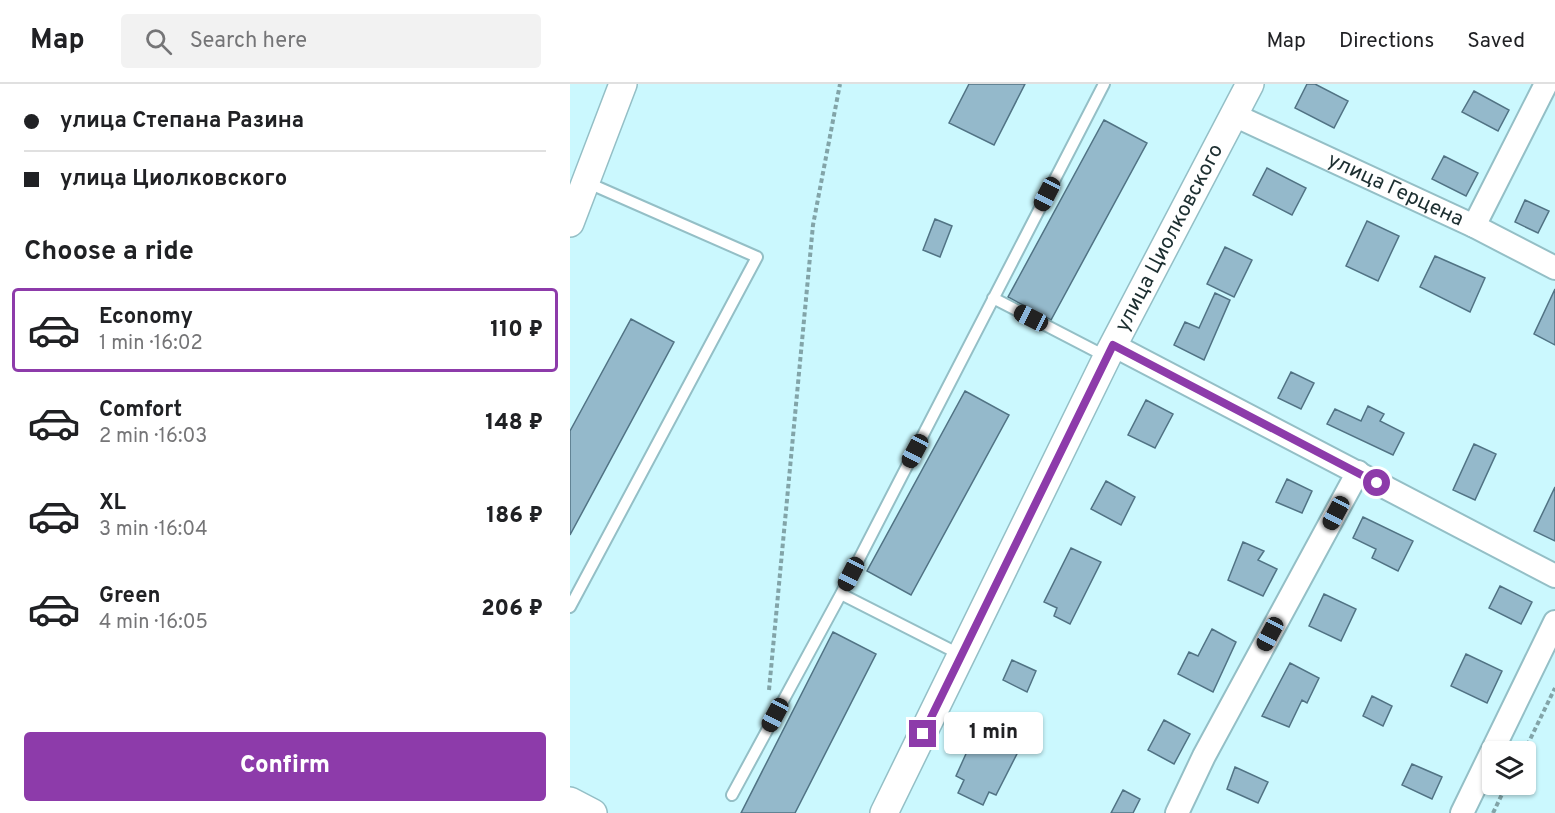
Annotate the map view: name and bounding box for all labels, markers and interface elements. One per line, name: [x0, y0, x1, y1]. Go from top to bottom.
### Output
search box: [121, 14, 541, 68]
text: Map: [30, 23, 85, 59]
icon: search: [142, 25, 175, 58]
text: Search here: [190, 28, 307, 55]
text: Map: [1266, 28, 1306, 55]
text: Directions: [1339, 28, 1434, 55]
text: Saved: [1467, 28, 1525, 55]
text: улица Степана Разина: [60, 108, 304, 135]
street label: улица Циолковского: [1109, 139, 1230, 336]
street label: улица Герцена: [1323, 147, 1468, 233]
text: улица Циолковского: [60, 166, 287, 193]
car: [1031, 174, 1063, 214]
text: Choose a ride: [24, 235, 194, 269]
car: [1011, 302, 1051, 334]
icon: car: [27, 303, 81, 357]
text: Economy: [99, 304, 193, 331]
text: 110 ₽: [490, 317, 543, 344]
text: 1 min · 16:02: [99, 331, 203, 357]
icon: car: [27, 396, 81, 450]
text: Comfort: [99, 397, 182, 424]
text: 148 ₽: [485, 410, 543, 437]
text: 2 min · 16:03: [99, 424, 207, 450]
car: [899, 431, 931, 471]
route start: [1363, 469, 1390, 496]
icon: car: [27, 489, 81, 543]
text: XL: [99, 490, 126, 517]
car: [1320, 493, 1352, 533]
text: 186 ₽: [486, 503, 543, 530]
text: 3 min · 16:04: [99, 517, 208, 543]
car: [835, 554, 867, 594]
icon: car: [27, 582, 81, 636]
text: Green: [99, 583, 161, 610]
text: 206 ₽: [481, 596, 543, 623]
text: 4 min · 16:05: [99, 610, 208, 636]
car: [1254, 614, 1286, 654]
car: [759, 695, 791, 735]
callout: 1 min: [944, 713, 1043, 755]
route end: [909, 720, 936, 747]
text: 1 min: [969, 720, 1018, 746]
button: Confirm: [24, 732, 546, 801]
map controls: [1482, 741, 1536, 795]
button: layers: [1482, 741, 1536, 795]

